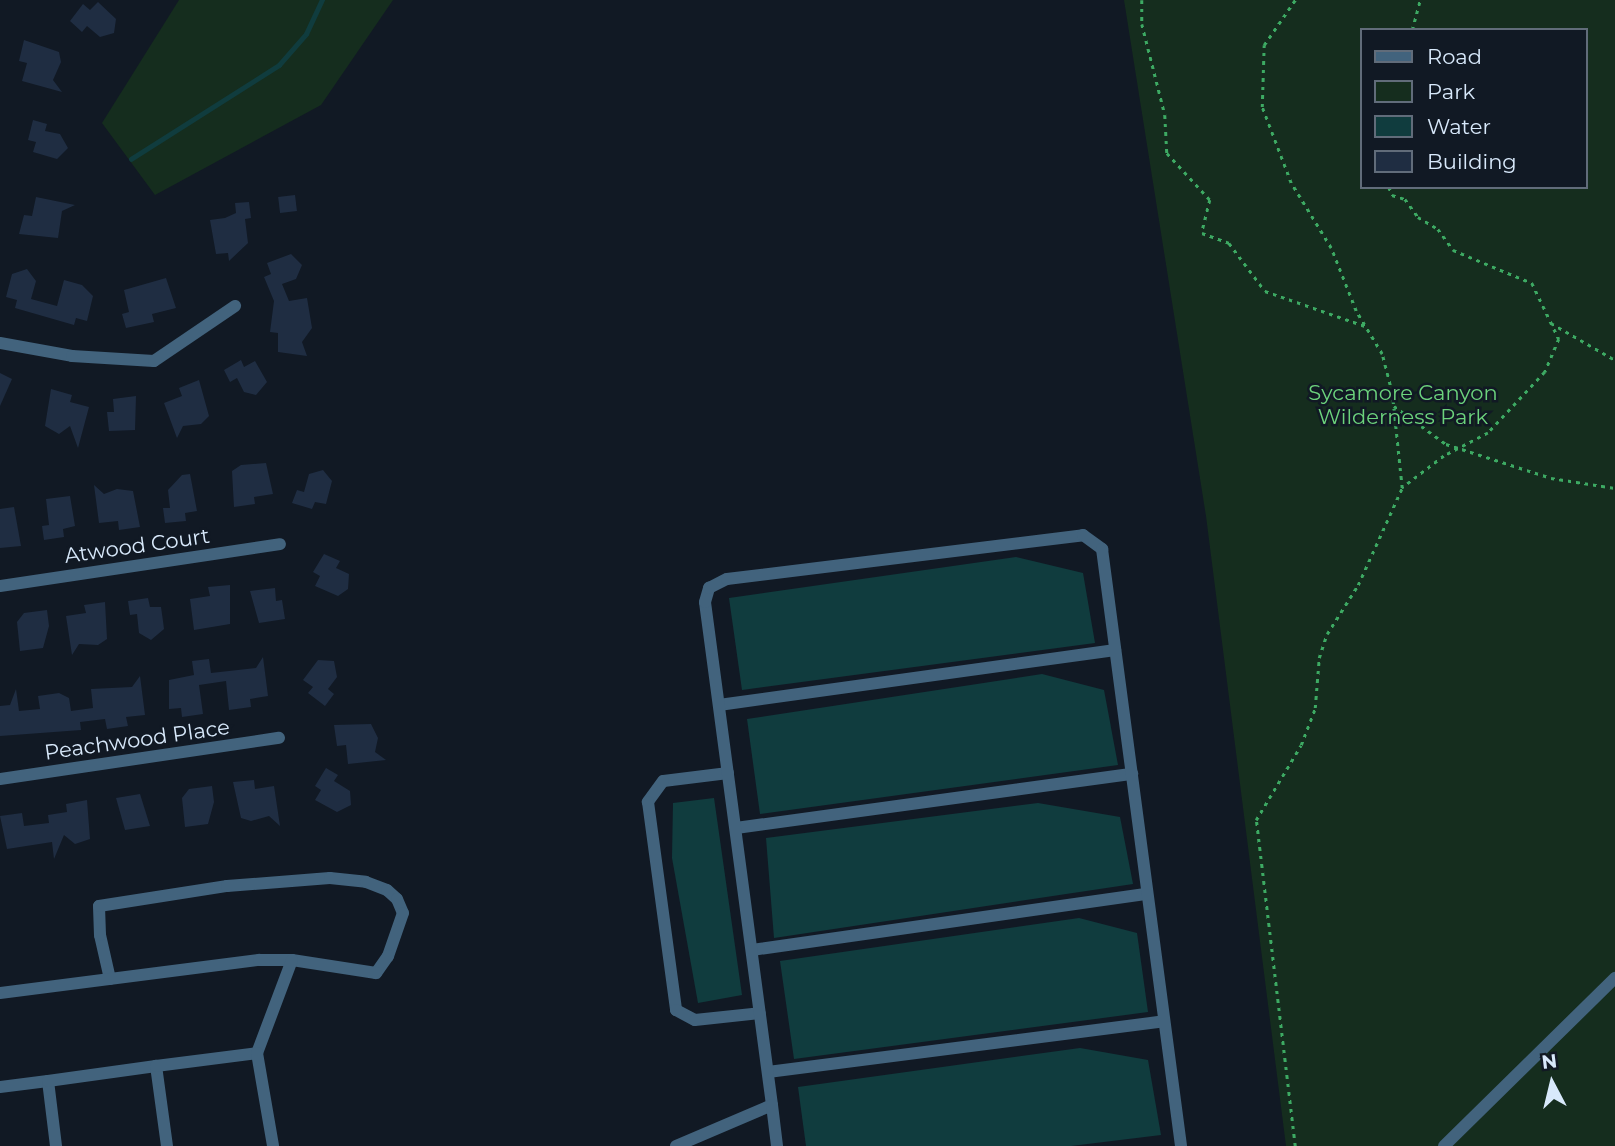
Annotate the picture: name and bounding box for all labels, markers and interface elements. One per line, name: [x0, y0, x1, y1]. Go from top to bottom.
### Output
legend: [1360, 28, 1587, 189]
text: Road: [1427, 44, 1482, 69]
text: Park: [1427, 79, 1475, 104]
text: Water: [1427, 114, 1491, 139]
text: Building: [1427, 149, 1517, 174]
park label: Sycamore Canyon Wilderness Park: [1308, 380, 1498, 430]
street label: Atwood Court: [63, 523, 211, 569]
street label: Peachwood Place: [43, 715, 231, 765]
north arrow: [1517, 1048, 1587, 1118]
text: N: [1540, 1049, 1558, 1074]

